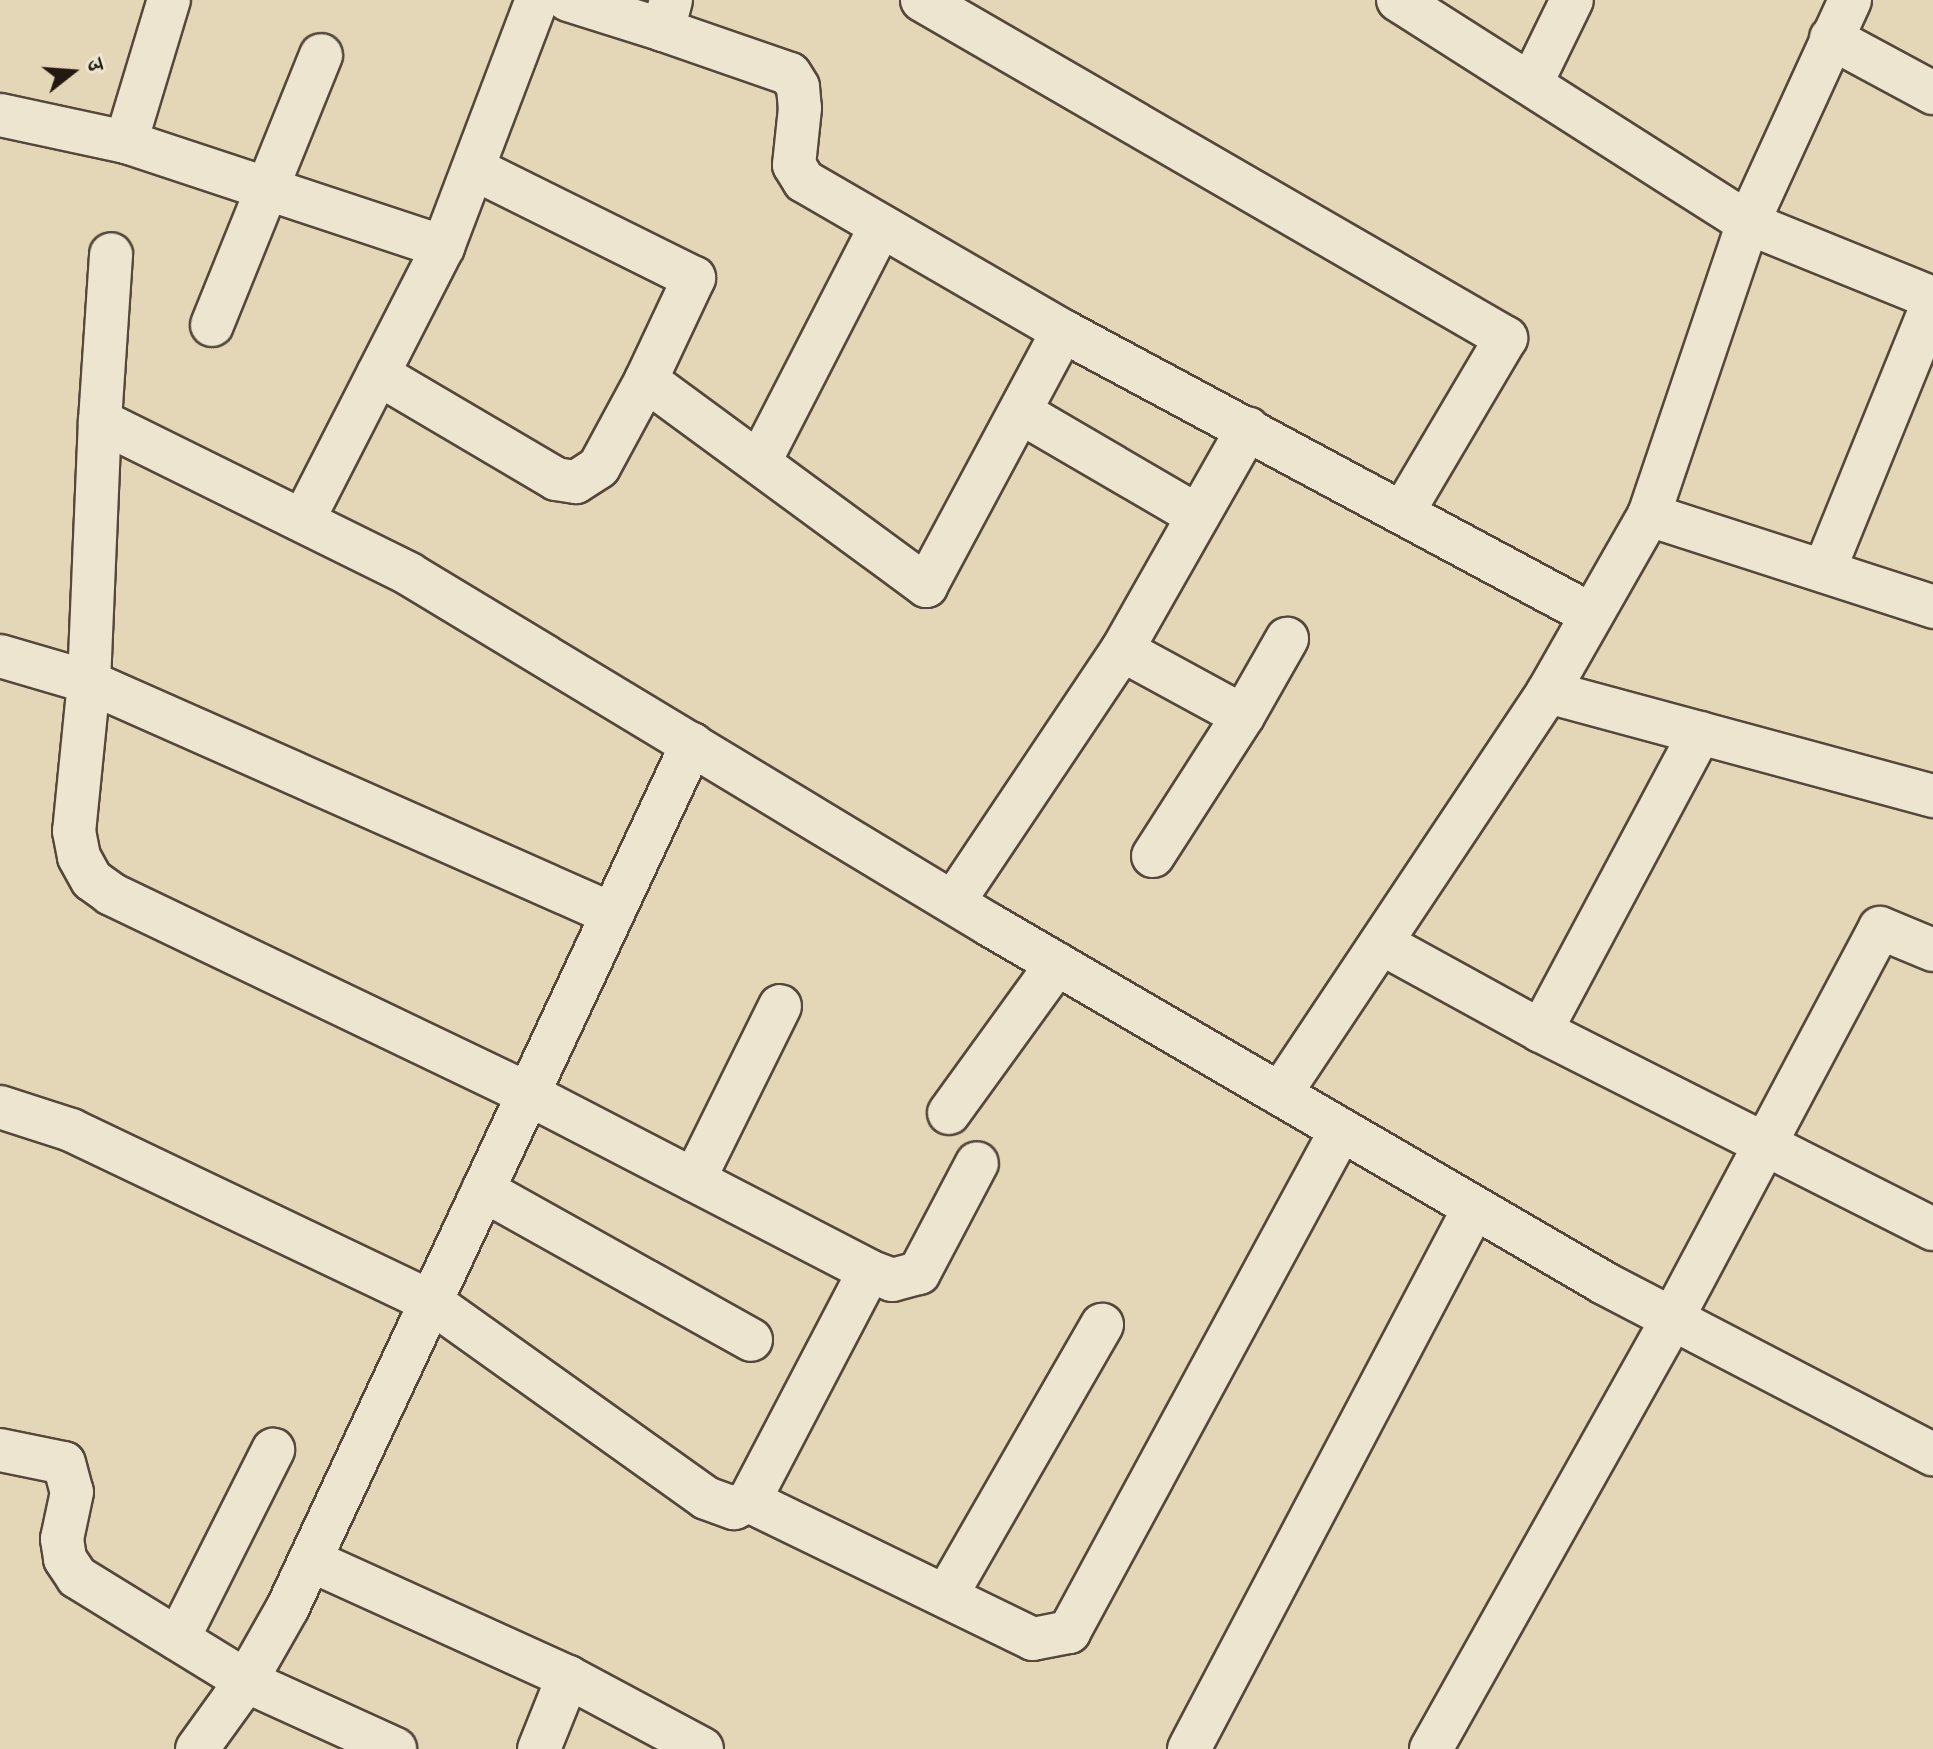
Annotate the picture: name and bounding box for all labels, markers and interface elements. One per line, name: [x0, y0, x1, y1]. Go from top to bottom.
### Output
north arrow: [32, 32, 112, 112]
text: उ: [80, 55, 111, 74]

